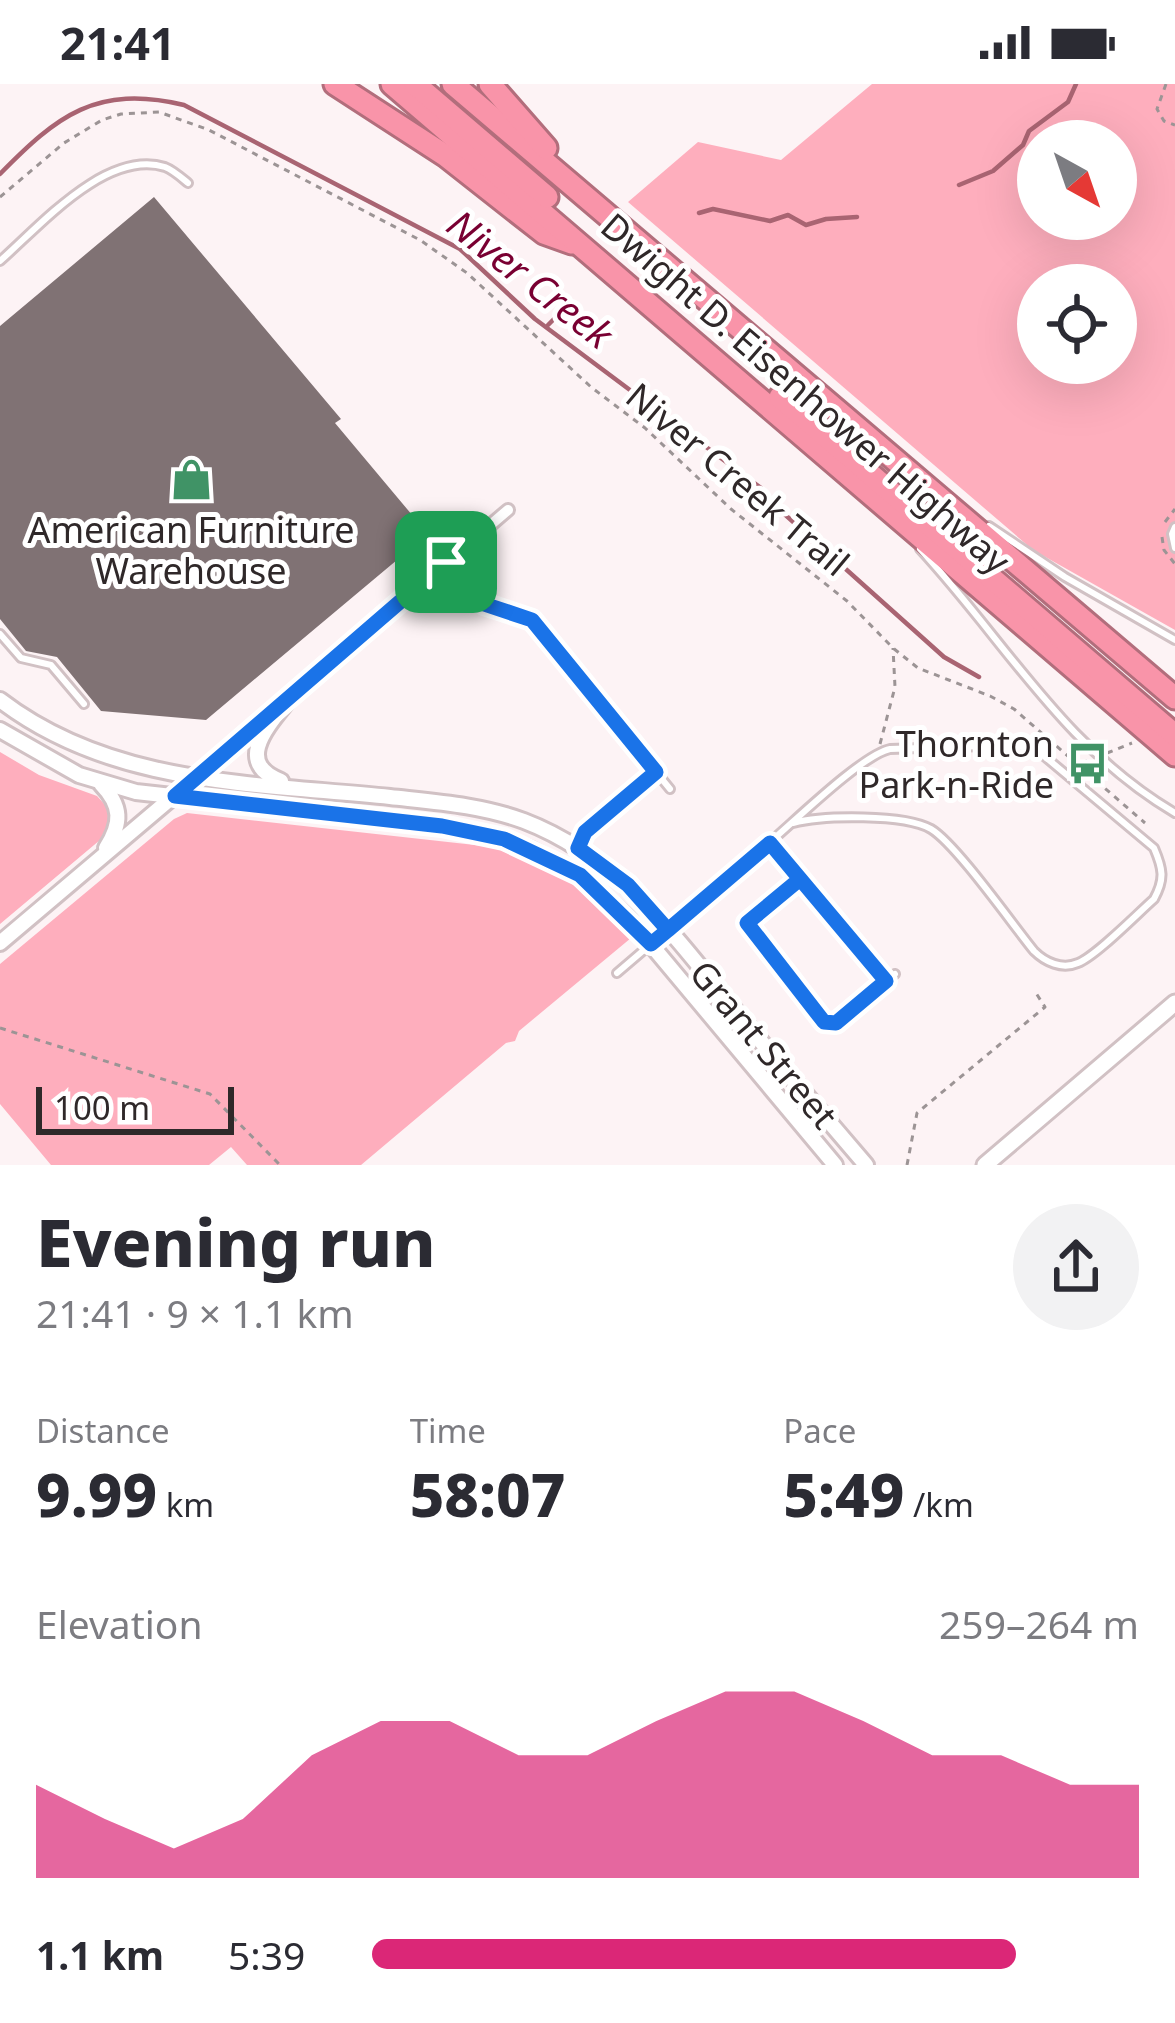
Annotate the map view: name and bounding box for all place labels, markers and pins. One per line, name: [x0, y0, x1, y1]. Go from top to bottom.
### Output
shop icon: American Furniture Warehouse: [168, 456, 214, 502]
place label: American Furniture Warehouse: [27, 505, 355, 595]
pin: [395, 511, 497, 613]
place label: Thornton Park-n-Ride: [858, 719, 1054, 809]
bus stop icon: Thornton Park-n-Ride: [1065, 741, 1111, 787]

